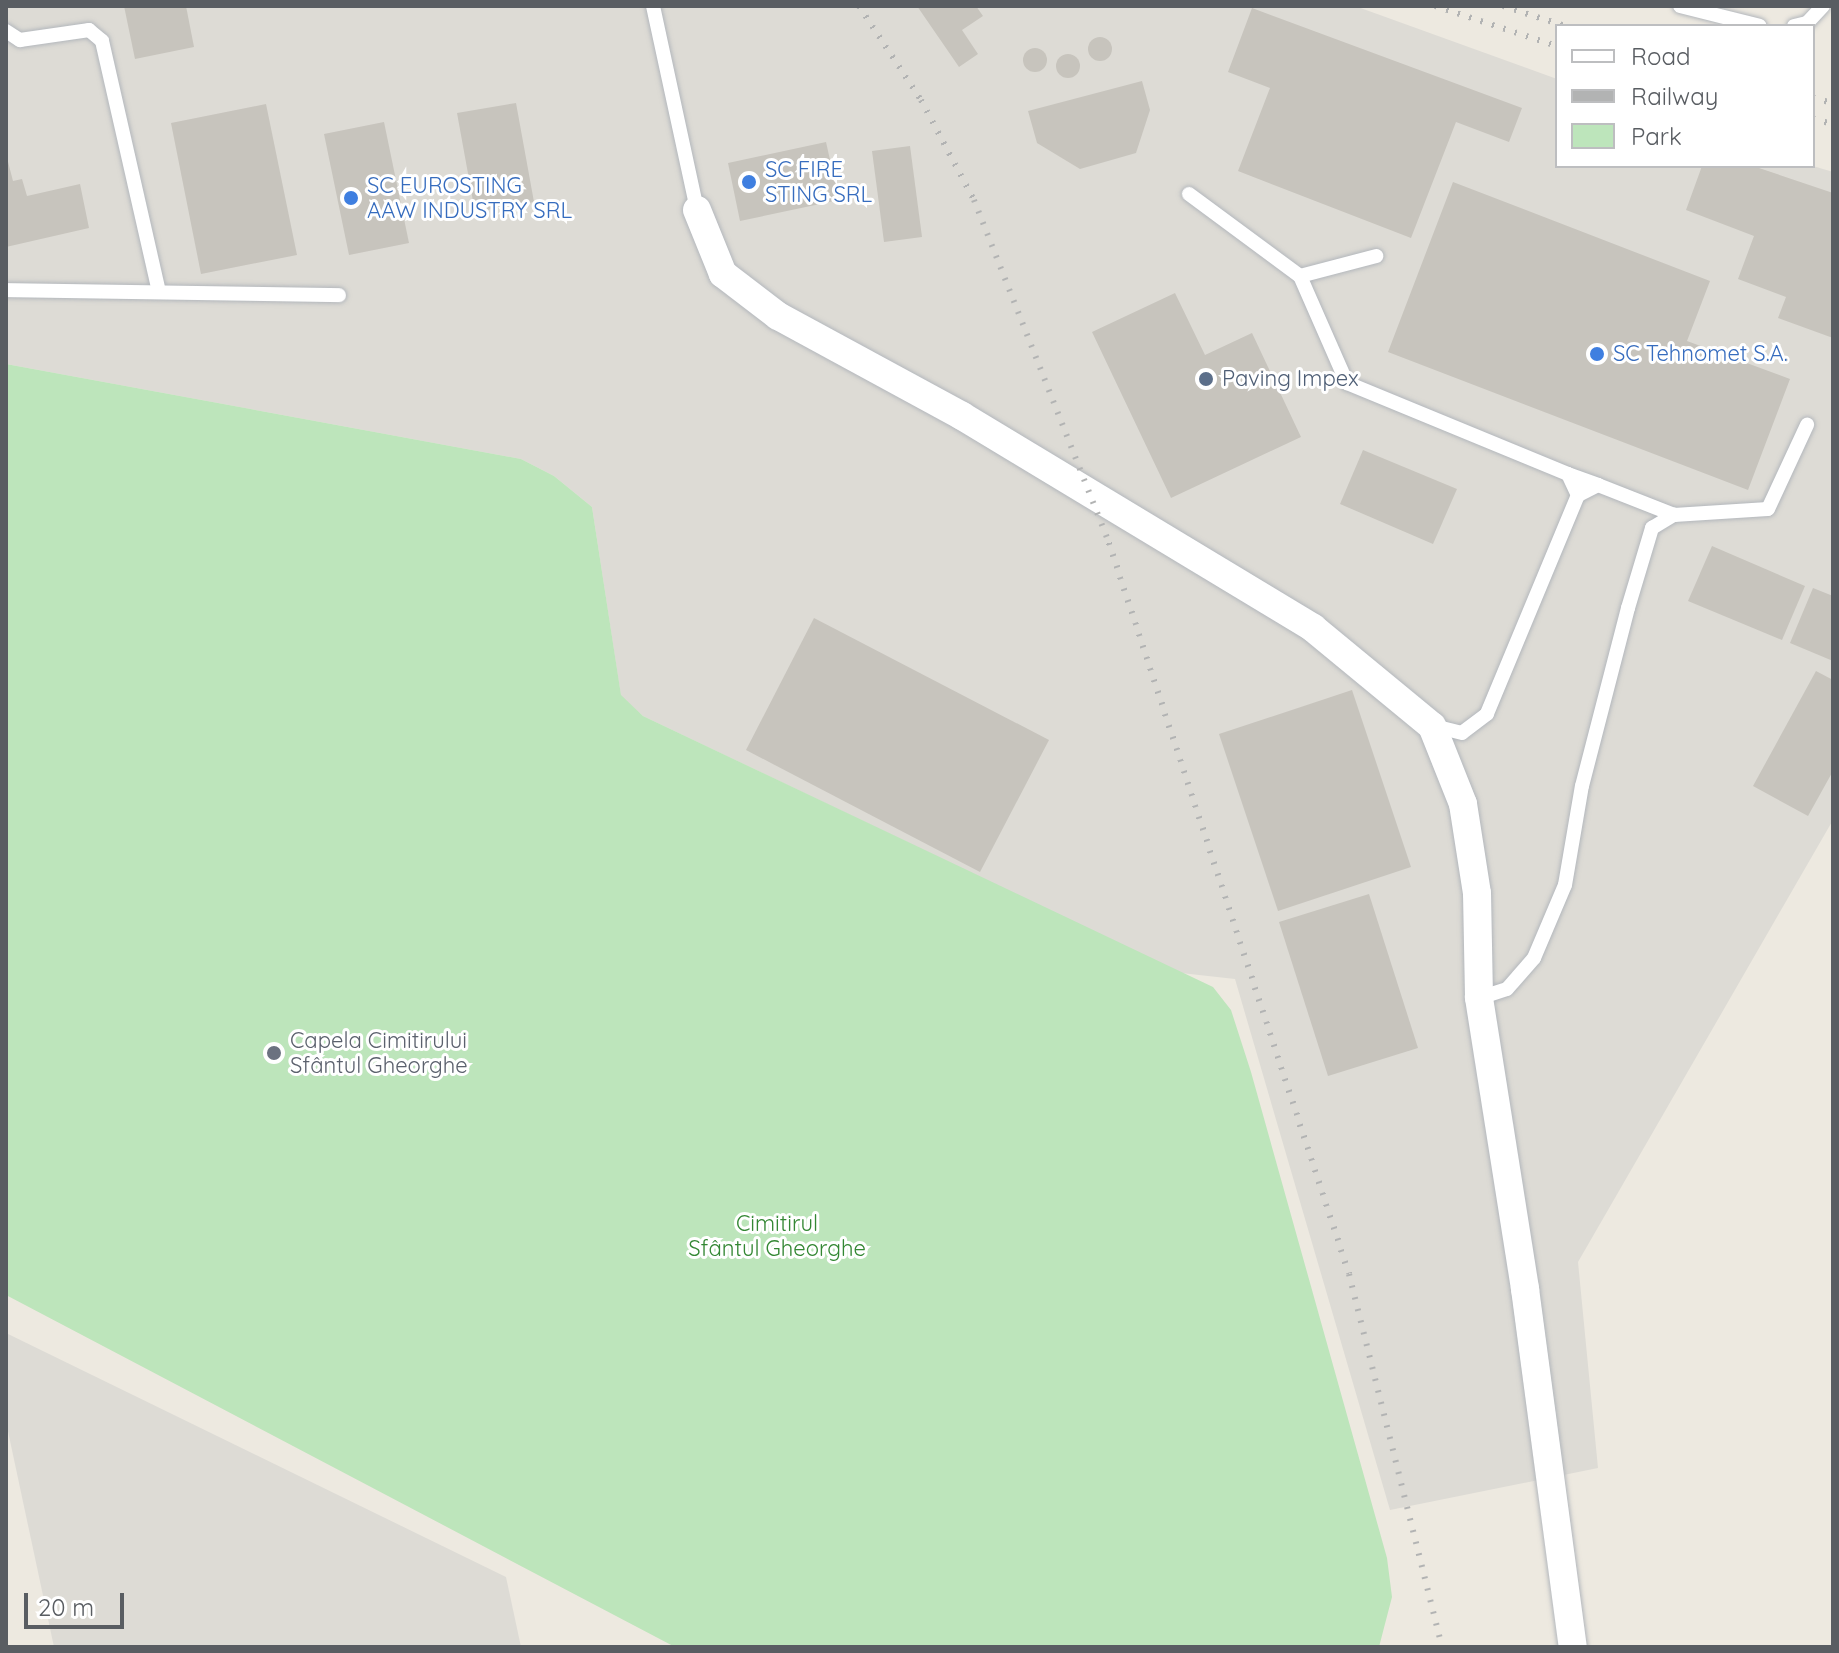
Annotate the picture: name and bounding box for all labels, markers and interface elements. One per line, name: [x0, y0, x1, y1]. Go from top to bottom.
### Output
legend: [1555, 24, 1815, 168]
text: Road: [1631, 41, 1691, 71]
text: Railway: [1631, 81, 1718, 111]
text: Park: [1631, 121, 1682, 151]
place label: SC FIRE STING SRL: [765, 156, 872, 208]
place label: SC EUROSTING AAW INDUSTRY SRL: [367, 172, 572, 224]
marker: SC FIRE STING SRL: [740, 173, 758, 191]
marker: SC EUROSTING AAW INDUSTRY SRL: [342, 189, 360, 207]
place label: SC Tehnomet S.A.: [1613, 341, 1788, 367]
marker: SC Tehnomet S.A.: [1588, 345, 1606, 363]
place label: Paving Impex: [1222, 366, 1359, 392]
marker: Paving Impex: [1197, 370, 1215, 388]
place label: Capela Cimitirului Sfântul Gheorghe: [290, 1027, 468, 1078]
marker: Capela Cimitirului Sfântul Gheorghe: [265, 1044, 283, 1062]
park label: Cimitirul Sfântul Gheorghe: [688, 1210, 866, 1262]
scale bar: [28, 1577, 128, 1627]
text: 20 m: [38, 1592, 94, 1622]

